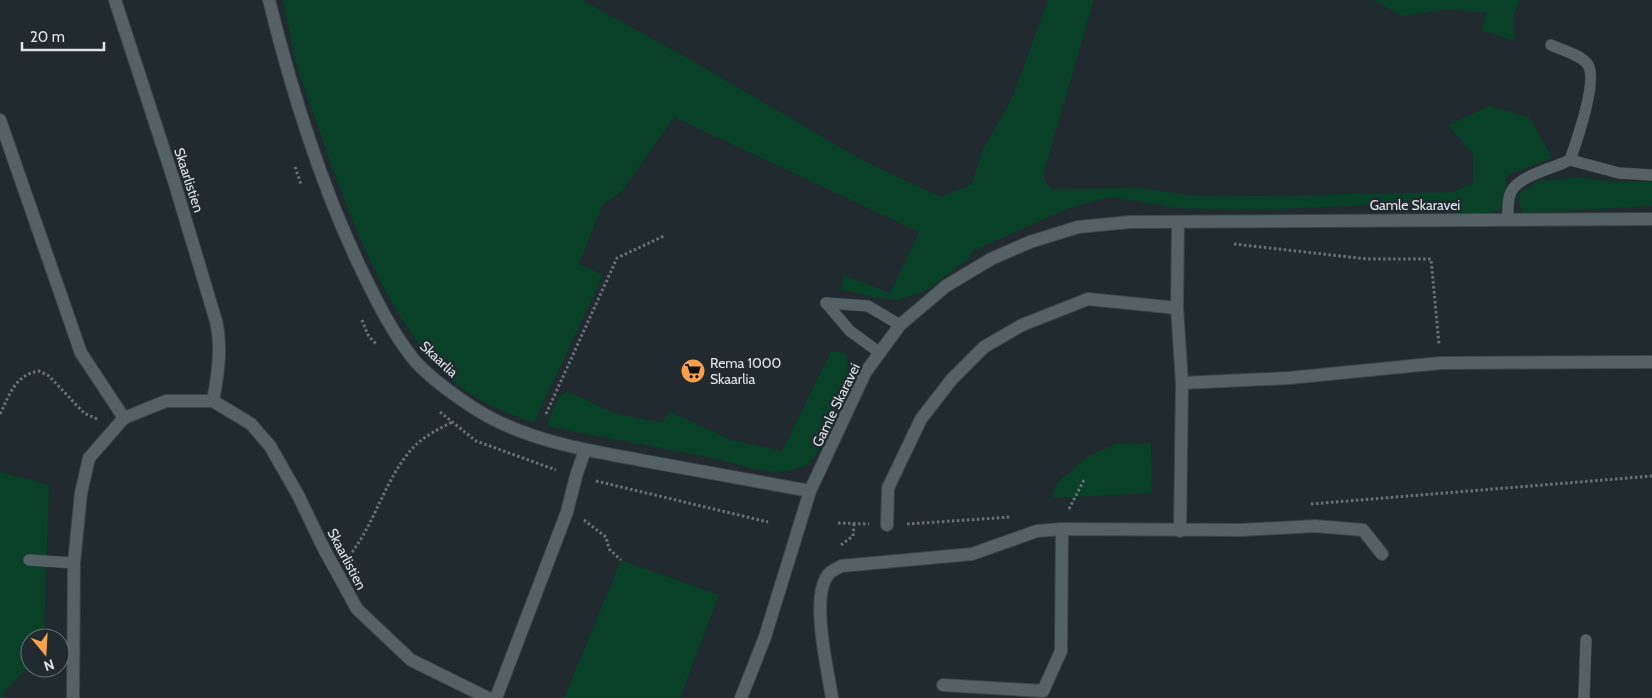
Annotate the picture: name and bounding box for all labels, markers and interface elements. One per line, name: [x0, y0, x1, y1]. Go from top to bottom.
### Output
scale bar: [22, 20, 105, 52]
text: 20 m: [30, 28, 65, 46]
street label: Skaarlistien: [170, 145, 208, 215]
street label: Gamle Skaravei: [1370, 196, 1460, 214]
street label: Skaarlia: [416, 337, 462, 381]
place label: Rema 1000 Skaarlia: [710, 354, 782, 388]
supermarket icon: Rema 1000 Skaarlia: [680, 358, 706, 384]
street label: Gamle Skaravei: [808, 360, 864, 450]
street label: Skaarlistien: [323, 525, 371, 593]
north arrow: [20, 628, 70, 678]
text: N: [42, 655, 57, 675]

